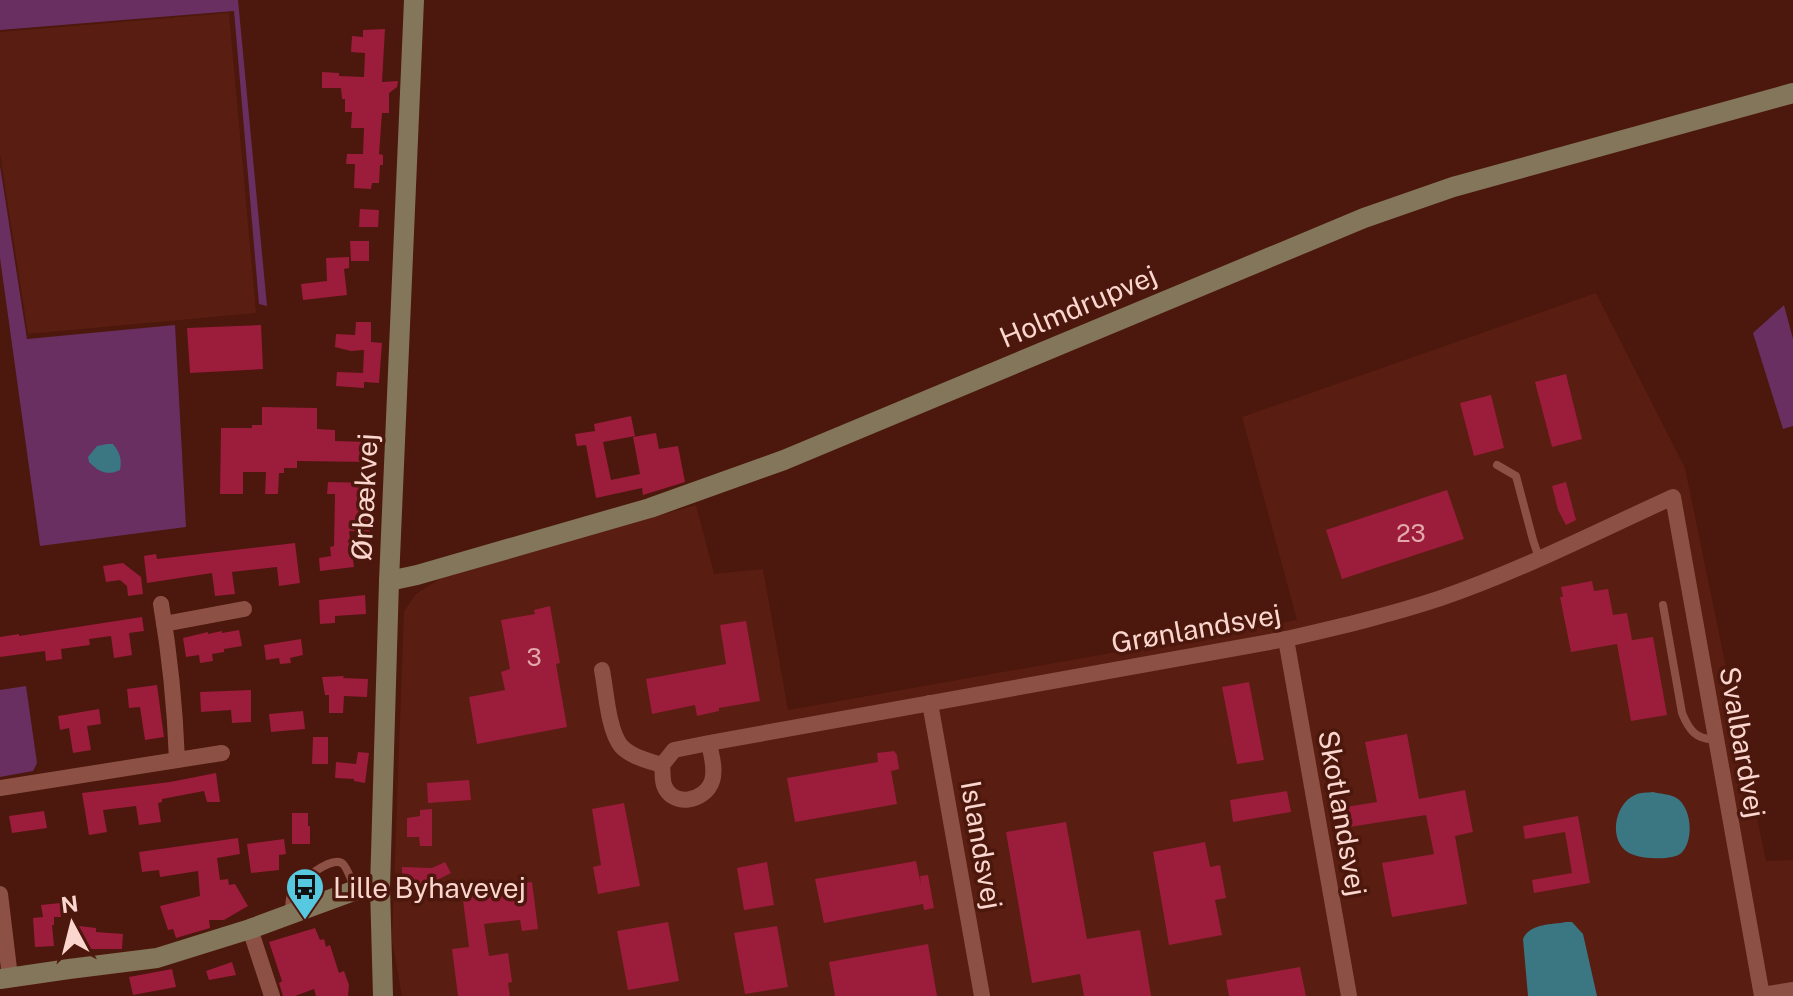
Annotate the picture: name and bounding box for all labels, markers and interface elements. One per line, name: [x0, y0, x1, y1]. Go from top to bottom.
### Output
street label: Holmdrupvej: [995, 258, 1161, 354]
street label: Ørbækvej: [344, 433, 384, 561]
house number: 23: [1396, 519, 1426, 547]
street label: Grønlandsvej: [1109, 597, 1283, 659]
house number: 3: [526, 643, 542, 671]
street label: Svalbardvej: [1713, 664, 1773, 820]
street label: Skotlandsvej: [1312, 728, 1374, 898]
street label: Islandsvej: [954, 778, 1010, 912]
bus stop icon: Lille Byhavevej: [284, 866, 326, 921]
place label: Lille Byhavevej: [333, 871, 526, 904]
north arrow: [32, 884, 112, 964]
text: N: [59, 890, 80, 918]

